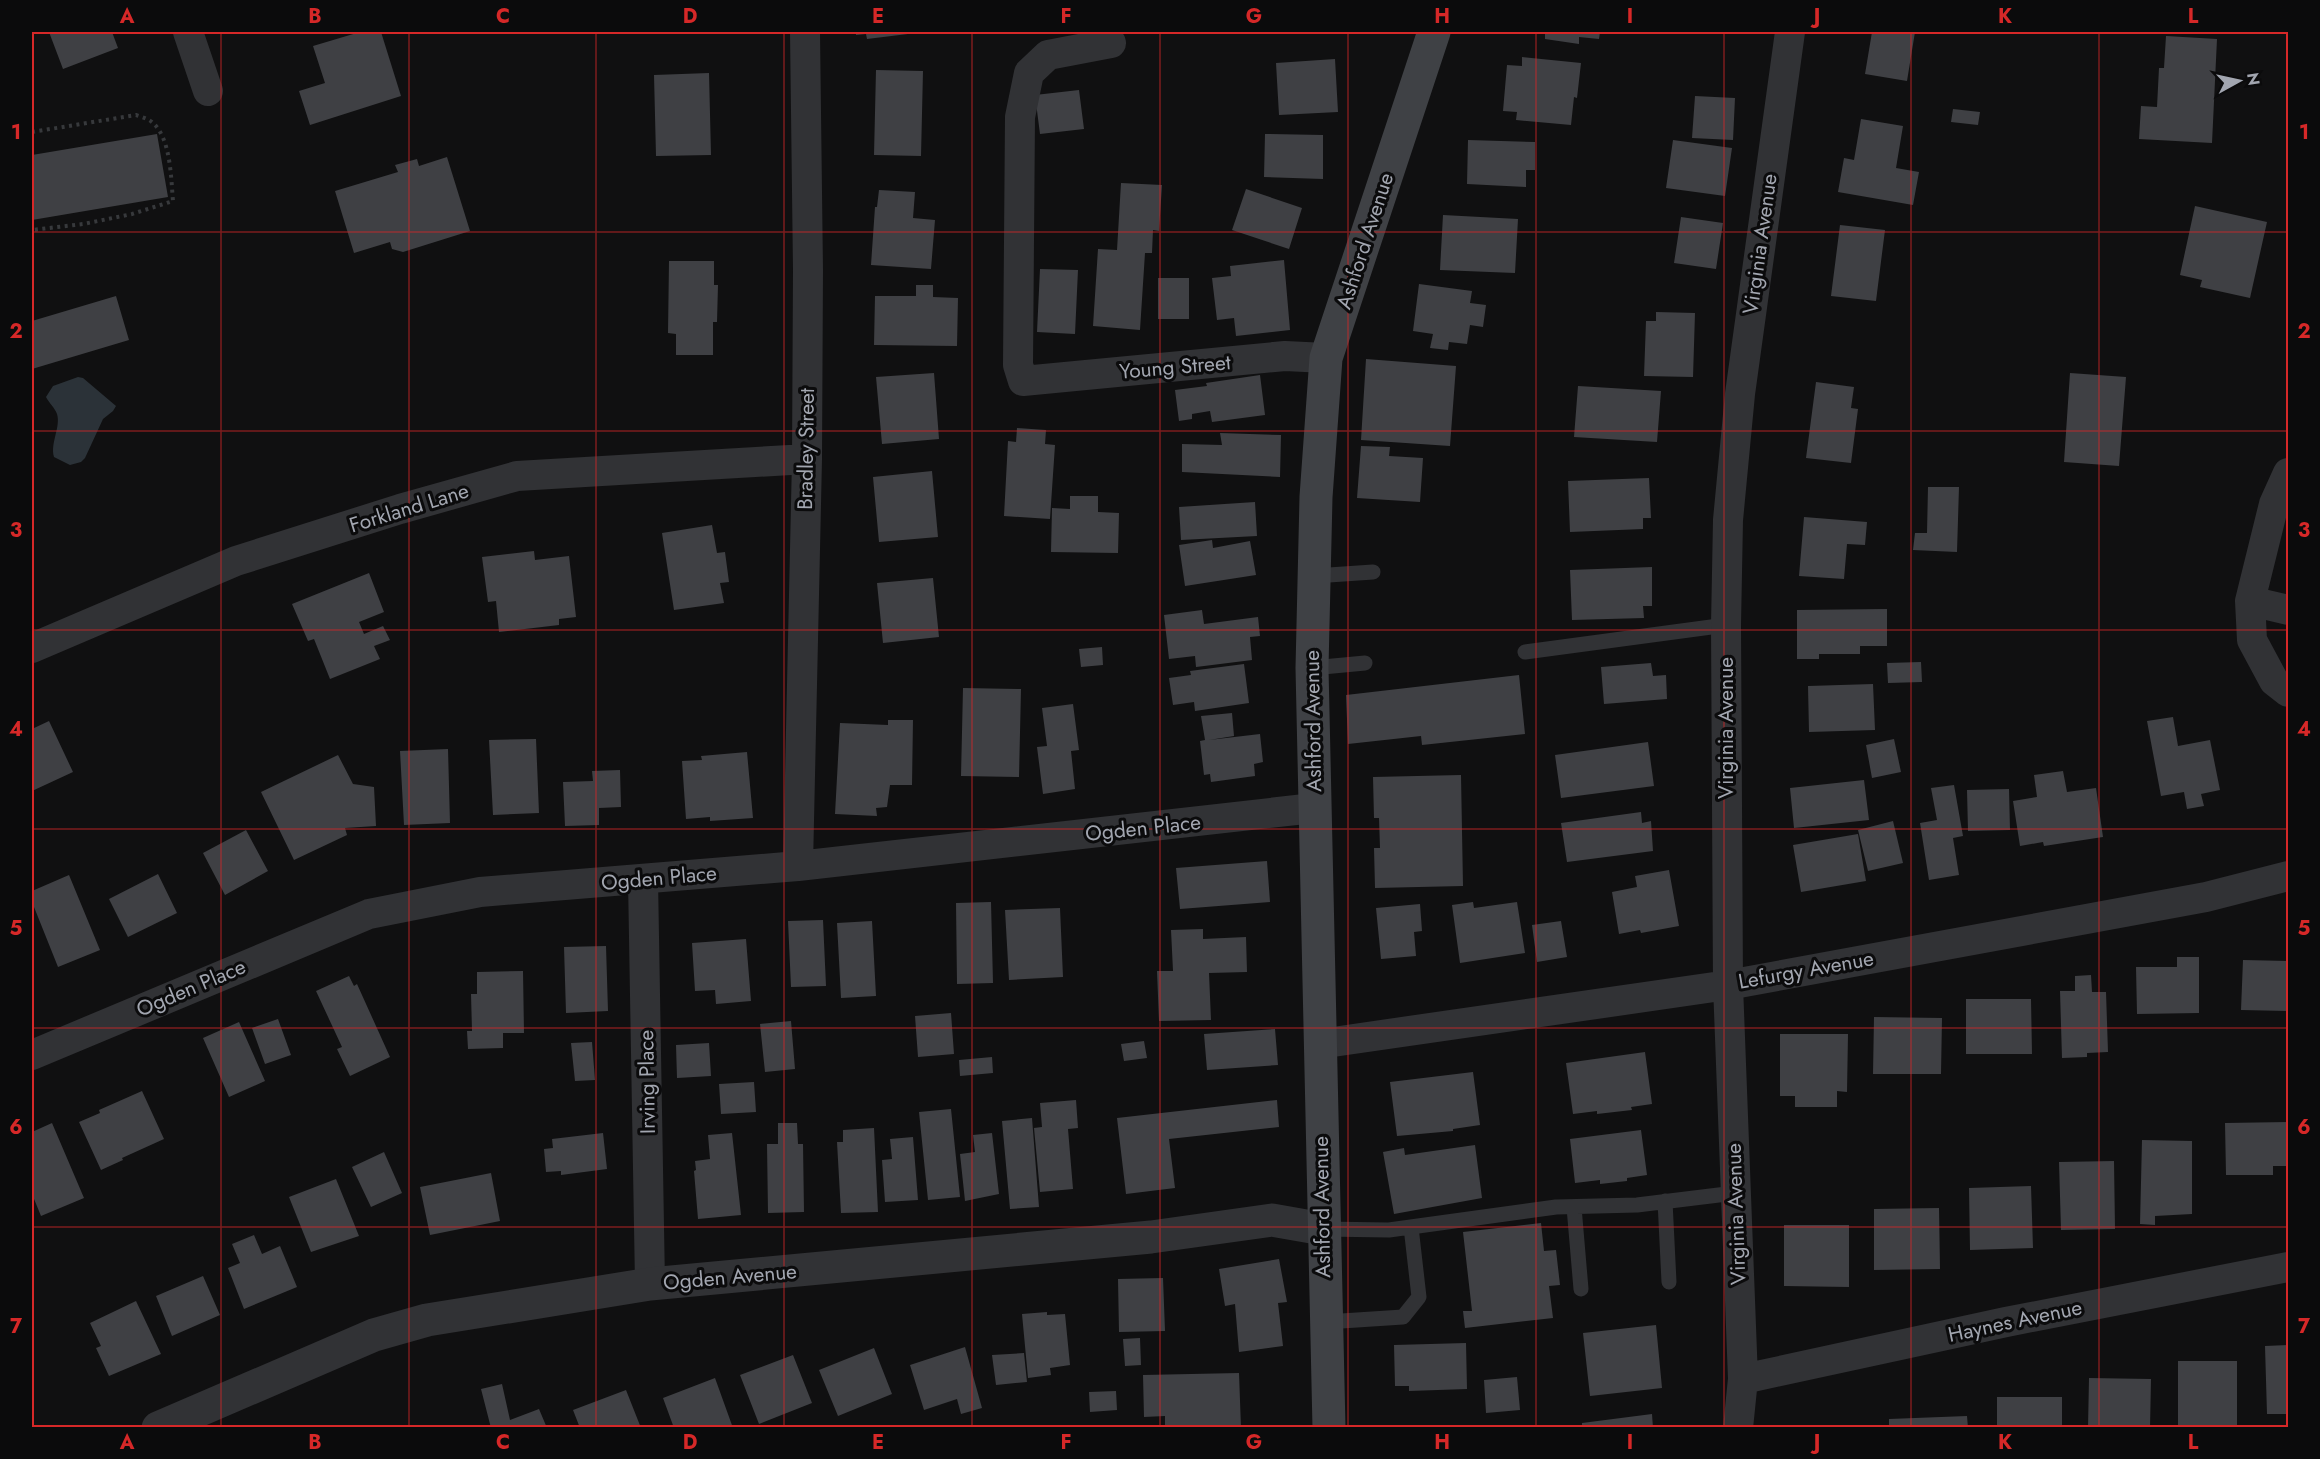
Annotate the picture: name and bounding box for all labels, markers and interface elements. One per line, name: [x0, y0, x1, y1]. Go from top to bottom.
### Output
text: A: [119, 2, 135, 31]
text: B: [308, 2, 322, 31]
text: C: [496, 2, 510, 31]
text: D: [683, 2, 697, 31]
text: E: [872, 2, 884, 31]
text: F: [1060, 2, 1072, 31]
text: G: [1246, 2, 1262, 31]
text: H: [1434, 2, 1450, 31]
text: I: [1627, 2, 1633, 31]
text: J: [1810, 2, 1820, 31]
text: K: [1998, 2, 2012, 31]
text: L: [2188, 2, 2199, 31]
north arrow: [2209, 51, 2269, 111]
text: N: [2241, 71, 2266, 87]
text: 1: [11, 118, 21, 147]
text: 1: [2299, 118, 2309, 147]
street label: Ashford Avenue: [1329, 169, 1401, 313]
street label: Virginia Avenue: [1735, 171, 1785, 316]
text: 2: [9, 317, 23, 346]
text: 2: [2297, 317, 2311, 346]
street label: Young Street: [1118, 347, 1232, 387]
street label: Bradley Street: [790, 388, 822, 510]
street label: Forkland Lane: [346, 476, 473, 540]
text: 3: [10, 516, 22, 545]
text: 3: [2298, 516, 2310, 545]
street label: Ashford Avenue: [1297, 650, 1329, 792]
street label: Virginia Avenue: [1711, 657, 1741, 799]
text: 4: [9, 715, 23, 744]
text: 4: [2297, 715, 2311, 744]
street label: Ogden Place: [1084, 807, 1202, 849]
street label: Ogden Place: [600, 858, 718, 898]
text: 5: [10, 914, 23, 943]
text: 5: [2298, 914, 2311, 943]
street label: Lefurgy Avenue: [1736, 943, 1876, 997]
street label: Ogden Place: [132, 951, 250, 1024]
street label: Irving Place: [631, 1029, 663, 1134]
text: 6: [9, 1113, 23, 1142]
text: 6: [2297, 1113, 2311, 1142]
street label: Ashford Avenue: [1306, 1136, 1338, 1278]
street label: Virginia Avenue: [1719, 1142, 1753, 1285]
street label: Ogden Avenue: [662, 1256, 798, 1298]
street label: Haynes Avenue: [1945, 1292, 2085, 1350]
text: 7: [10, 1312, 23, 1341]
text: 7: [2298, 1312, 2311, 1341]
text: A: [119, 1428, 135, 1457]
text: B: [308, 1428, 322, 1457]
text: C: [496, 1428, 510, 1457]
text: D: [683, 1428, 697, 1457]
text: E: [872, 1428, 884, 1457]
text: F: [1060, 1428, 1072, 1457]
text: G: [1246, 1428, 1262, 1457]
text: H: [1434, 1428, 1450, 1457]
text: I: [1627, 1428, 1633, 1457]
text: J: [1810, 1428, 1820, 1457]
text: K: [1998, 1428, 2012, 1457]
text: L: [2188, 1428, 2199, 1457]

